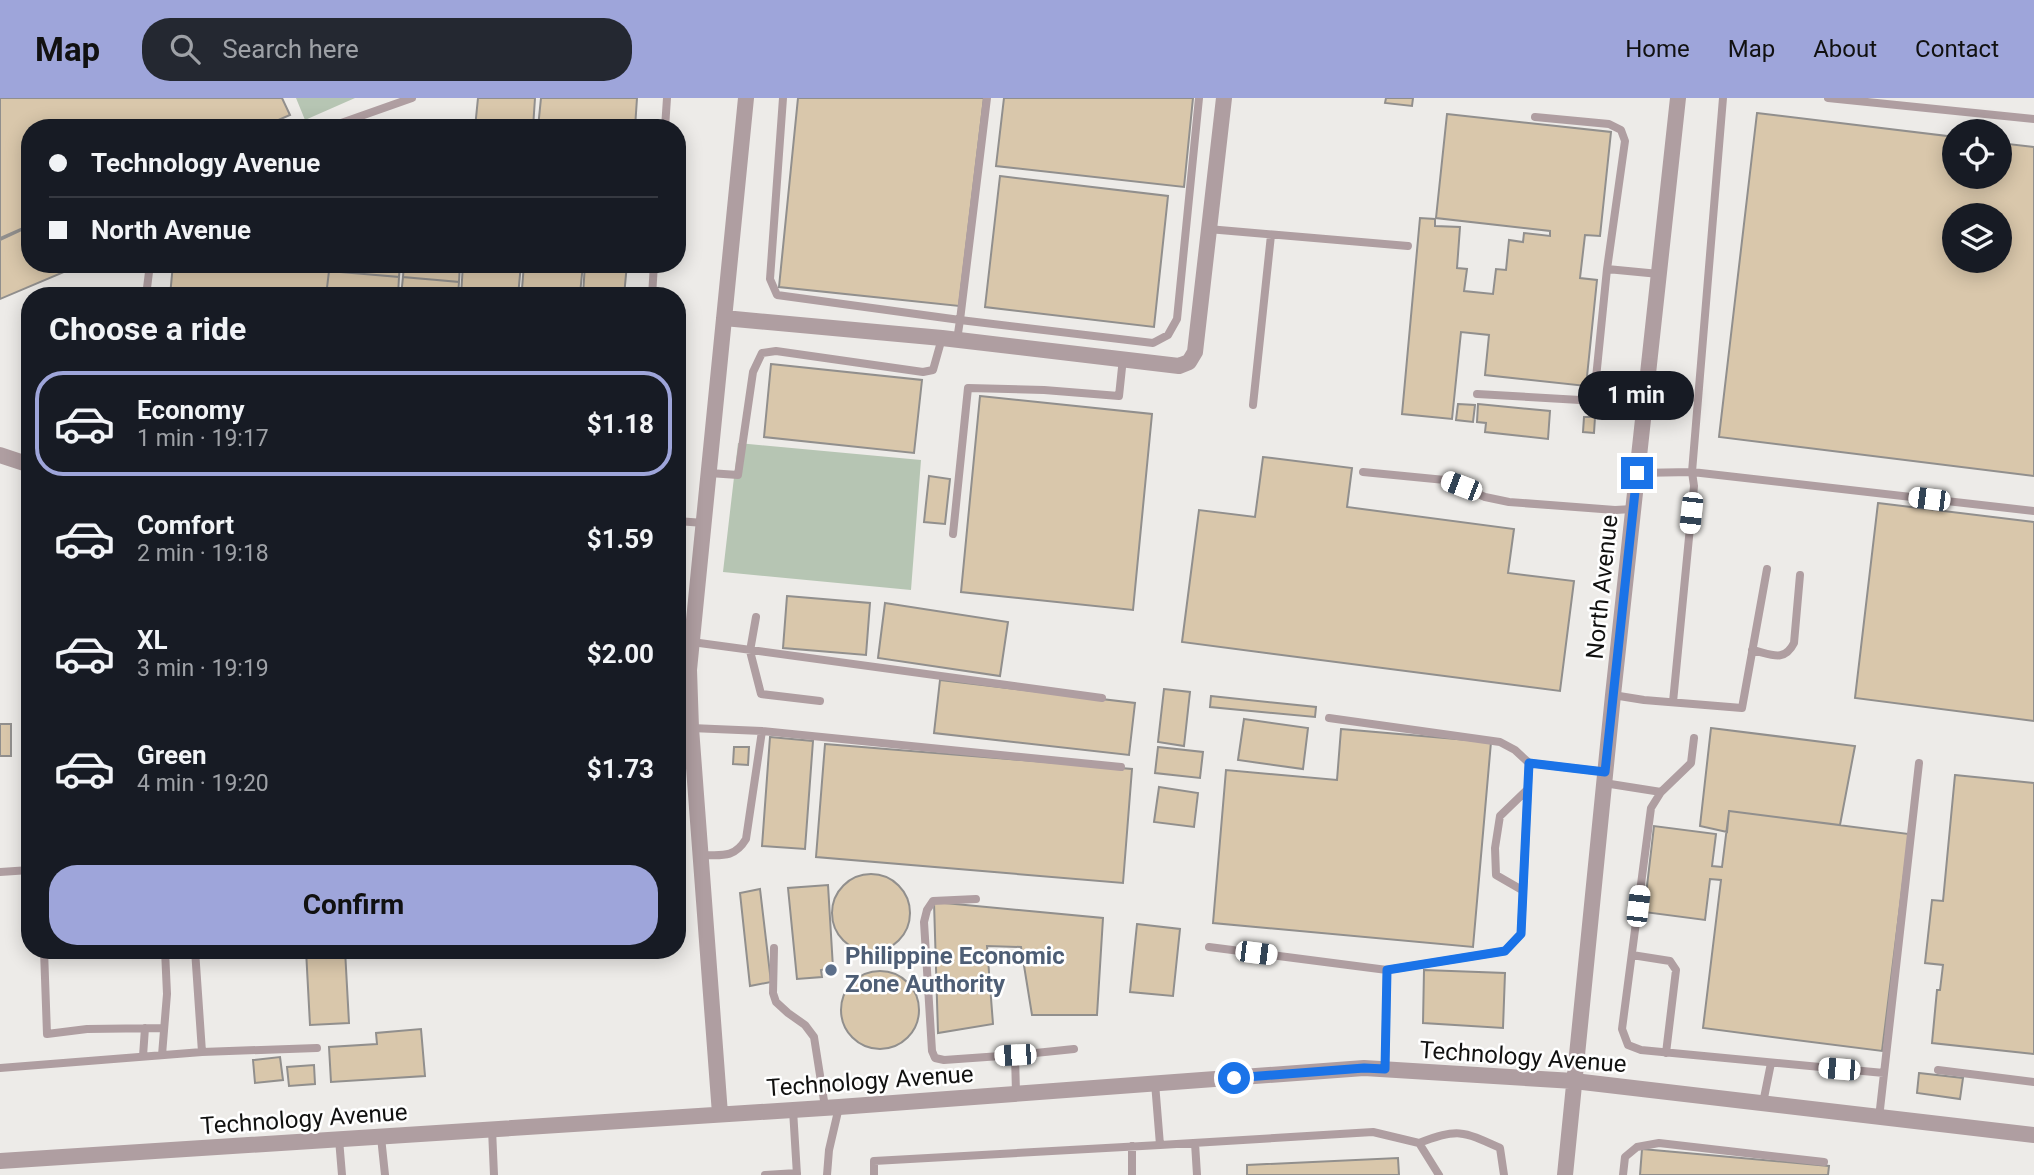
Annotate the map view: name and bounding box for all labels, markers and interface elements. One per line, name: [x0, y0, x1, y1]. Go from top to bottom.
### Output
search box: [142, 18, 632, 81]
text: Map: [35, 30, 100, 69]
icon: search: [166, 30, 204, 68]
text: Search here: [222, 34, 359, 64]
text: Home: [1625, 35, 1690, 63]
text: Map: [1728, 35, 1775, 63]
text: About: [1813, 35, 1877, 63]
text: Contact: [1915, 35, 1999, 63]
map controls: [1942, 119, 2012, 273]
button: locate: [1942, 119, 2012, 189]
text: Technology Avenue: [91, 148, 320, 178]
button: layers: [1942, 203, 2012, 273]
text: North Avenue: [91, 215, 251, 245]
text: Choose a ride: [49, 310, 246, 348]
callout: 1 min: [1579, 372, 1695, 420]
text: 1 min: [1607, 382, 1665, 409]
icon: car: [53, 392, 116, 455]
text: Economy: [137, 395, 244, 425]
text: $1.18: [587, 409, 654, 439]
text: 1 min · 19:17: [137, 425, 269, 452]
route end: [1621, 457, 1653, 489]
car: [1438, 469, 1485, 503]
car: [1907, 486, 1952, 512]
car: [1679, 491, 1704, 535]
icon: car: [53, 507, 116, 570]
text: Comfort: [137, 510, 234, 540]
street label: North Avenue: [1580, 513, 1624, 661]
text: $1.59: [587, 524, 654, 554]
text: 2 min · 19:18: [137, 540, 269, 567]
icon: car: [53, 622, 116, 685]
text: XL: [137, 625, 168, 655]
text: $2.00: [587, 639, 654, 669]
text: 3 min · 19:19: [137, 655, 269, 682]
icon: car: [53, 737, 116, 800]
text: Green: [137, 740, 207, 770]
text: $1.73: [587, 754, 654, 784]
text: 4 min · 19:20: [137, 770, 269, 797]
button: Confirm: [49, 865, 658, 945]
car: [1626, 884, 1651, 928]
car: [1234, 940, 1279, 966]
place label: Philippine Economic Zone Authority: [845, 942, 1065, 998]
marker: Philippine Economic Zone Authority: [823, 962, 839, 978]
street label: Technology Avenue: [1419, 1036, 1627, 1078]
car: [994, 1043, 1037, 1067]
car: [1818, 1057, 1861, 1081]
street label: Technology Avenue: [766, 1060, 974, 1102]
route start: [1218, 1062, 1250, 1094]
street label: Technology Avenue: [200, 1098, 408, 1140]

